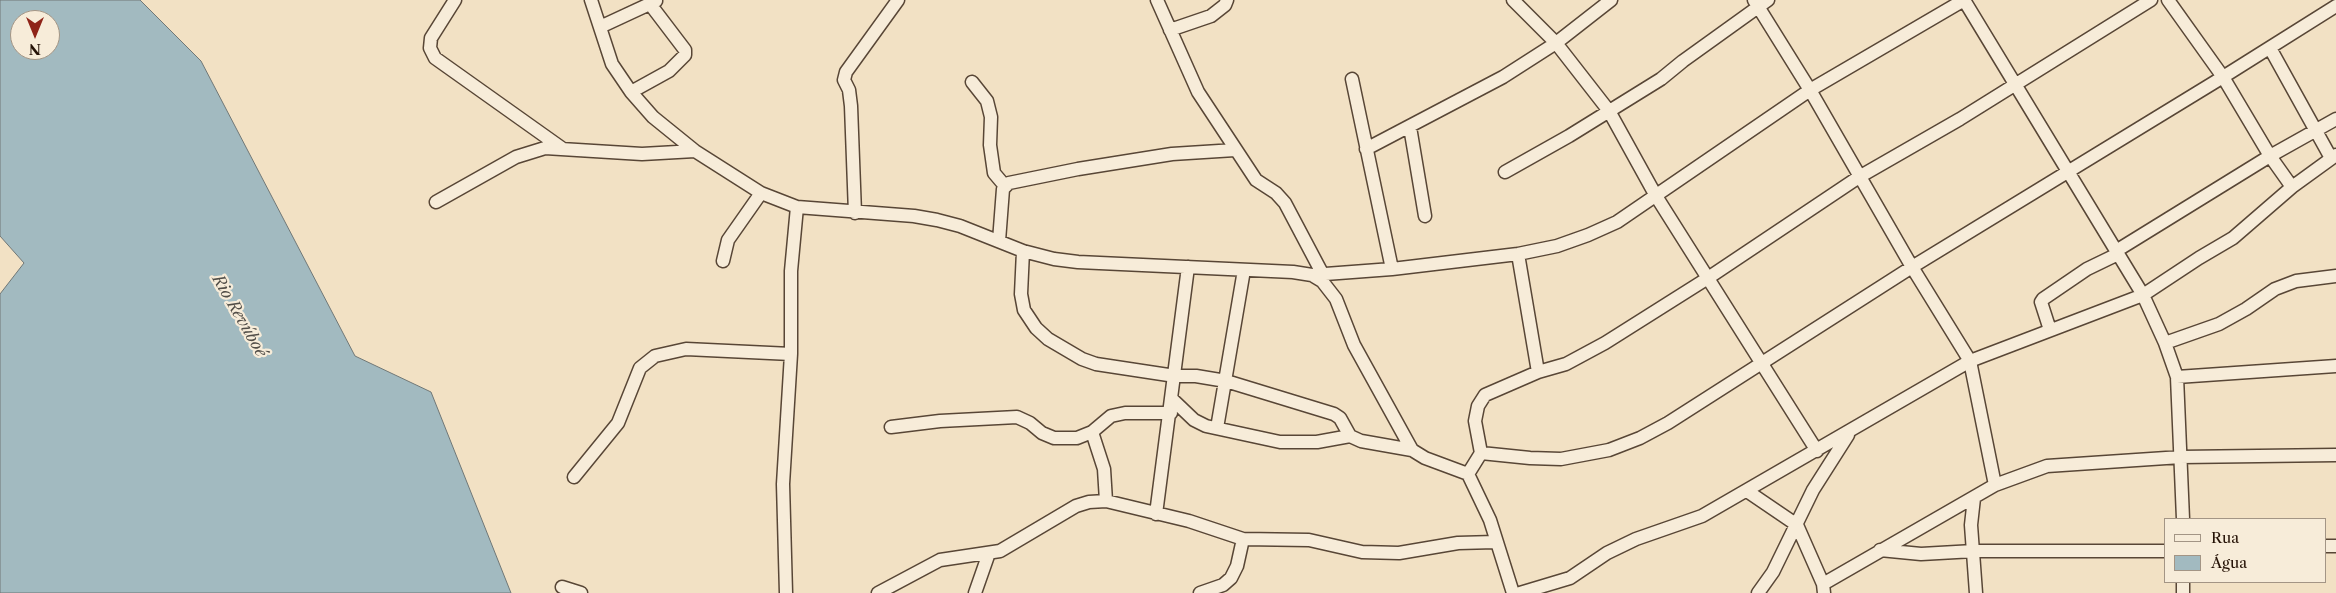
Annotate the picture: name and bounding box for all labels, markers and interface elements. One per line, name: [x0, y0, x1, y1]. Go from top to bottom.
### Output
north arrow: [10, 10, 60, 60]
text: N: [29, 40, 41, 58]
water label: Rio Revúboé: [208, 271, 270, 361]
legend: [2164, 518, 2326, 583]
text: Rua: [2211, 528, 2239, 547]
text: Água: [2211, 553, 2247, 572]

